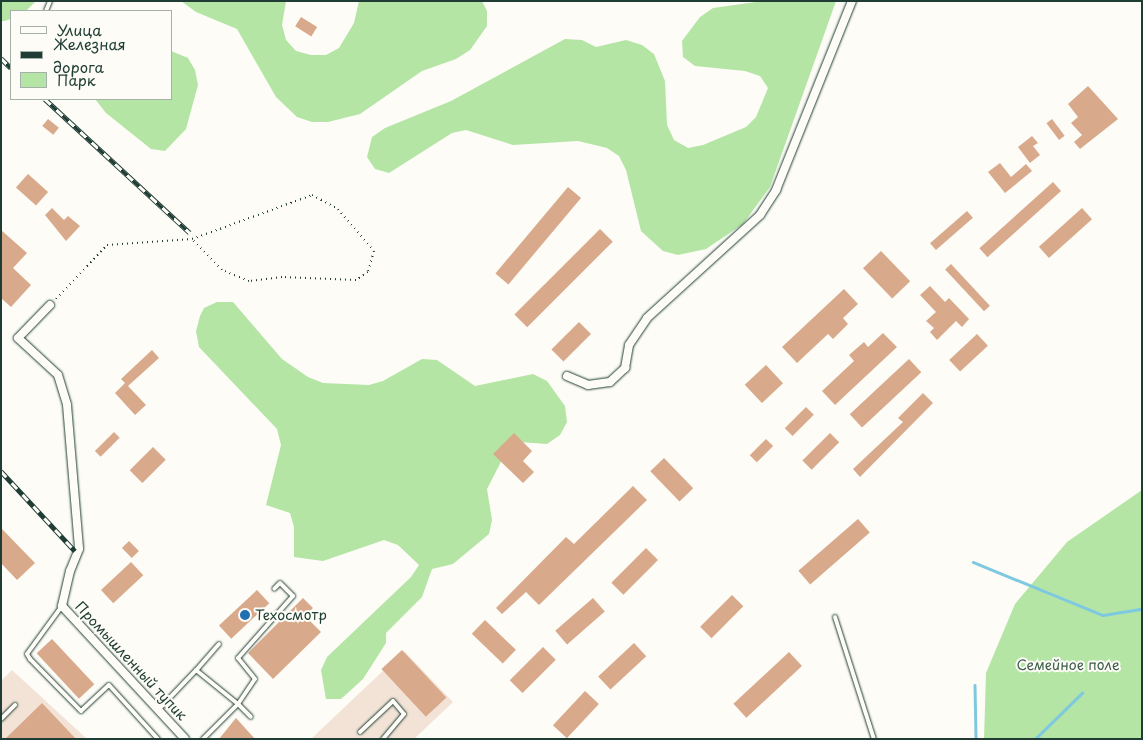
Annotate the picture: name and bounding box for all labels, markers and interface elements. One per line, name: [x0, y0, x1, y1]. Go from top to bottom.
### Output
legend: [10, 10, 172, 100]
text: Улица: [57, 18, 102, 41]
text: Железная дорога: [53, 32, 126, 78]
text: Парк: [57, 68, 96, 91]
street label: Промышленный тупик: [72, 598, 190, 724]
place label: Техосмотр: [255, 607, 327, 623]
marker: Техосмотр: [239, 609, 251, 621]
park label: Семейное поле: [1016, 657, 1120, 673]

